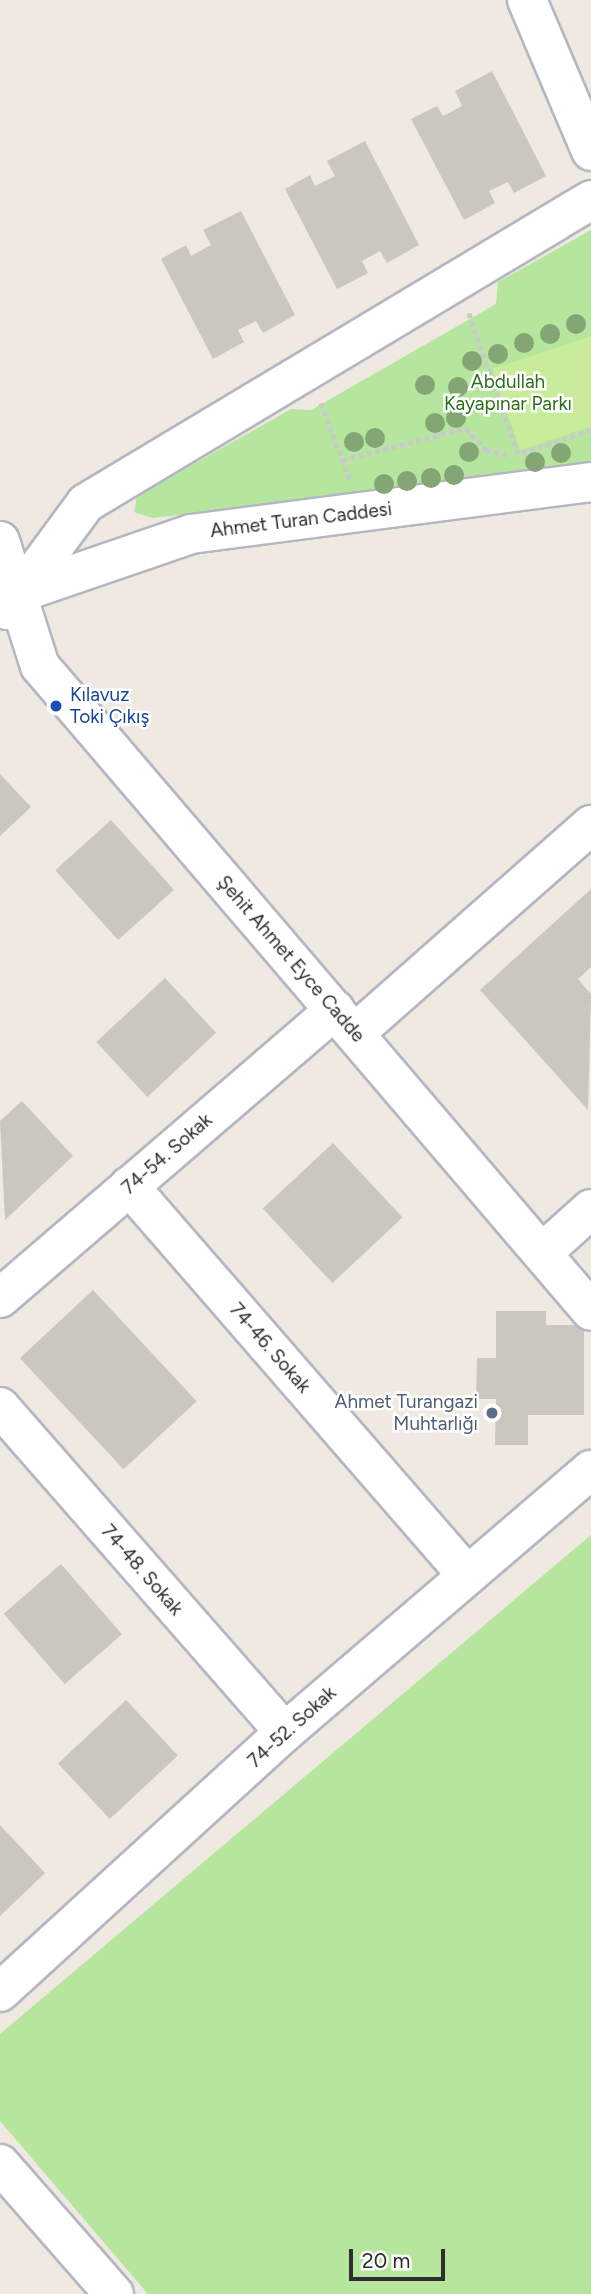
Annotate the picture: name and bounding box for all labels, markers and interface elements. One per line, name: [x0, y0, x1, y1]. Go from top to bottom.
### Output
park label: Abdullah Kayapınar Parkı: [444, 371, 572, 415]
street label: Ahmet Turan Caddesi: [209, 498, 393, 542]
place label: Kılavuz Toki Çıkış: [70, 684, 149, 728]
marker: Kılavuz Toki Çıkış: [48, 698, 64, 714]
street label: Şehit Ahmet Eyce Cadde: [212, 871, 370, 1047]
street label: 74-54. Sokak: [117, 1109, 217, 1199]
street label: 74-46. Sokak: [225, 1298, 315, 1398]
place label: Ahmet Turangazi Muhtarlığı: [335, 1391, 478, 1435]
marker: Ahmet Turangazi Muhtarlığı: [484, 1405, 500, 1421]
street label: 74-48. Sokak: [96, 1520, 188, 1620]
street label: 74-52. Sokak: [243, 1681, 341, 1773]
scale bar: [353, 2234, 449, 2278]
text: 20 m: [362, 2248, 410, 2273]

